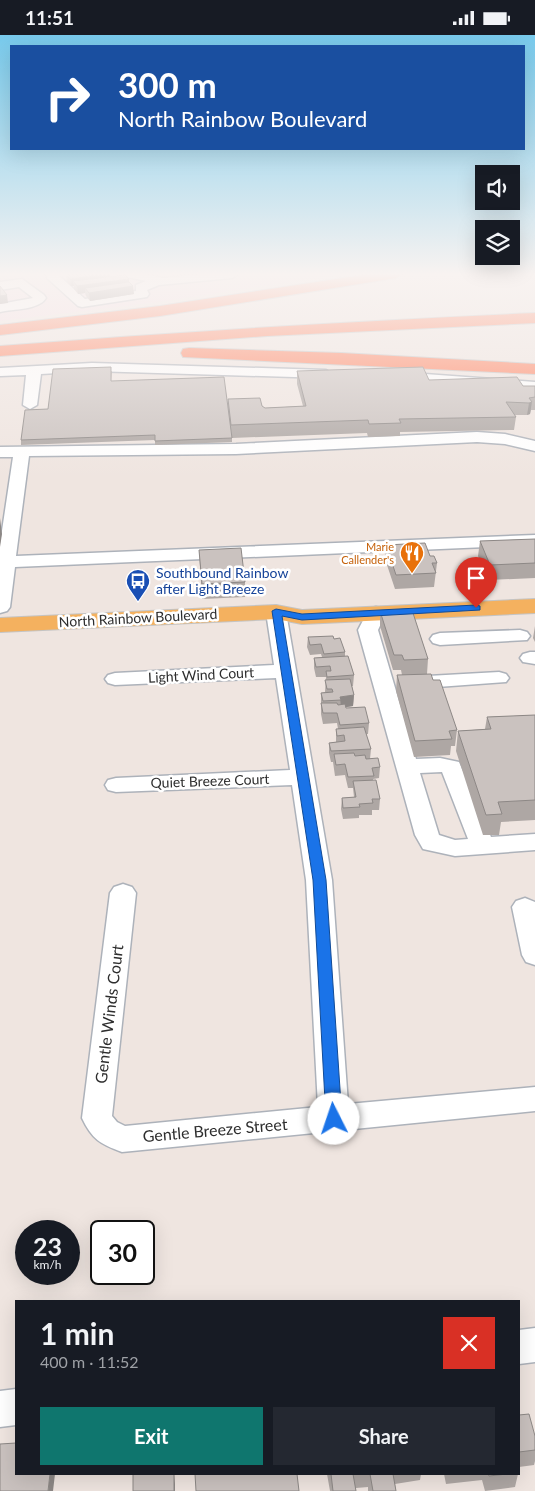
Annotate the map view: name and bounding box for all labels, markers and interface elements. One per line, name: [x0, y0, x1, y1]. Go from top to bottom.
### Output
text: 11:51: [25, 6, 74, 29]
text: 300 m: [118, 63, 217, 105]
icon: right: [35, 65, 100, 130]
text: North Rainbow Boulevard: [118, 105, 367, 132]
map controls: [475, 165, 520, 265]
button: sound: [475, 165, 520, 210]
button: layers: [475, 220, 520, 265]
place label: Marie Callender's: [341, 540, 394, 566]
restaurant icon: Marie Callender's: [399, 540, 425, 574]
pin: [455, 557, 497, 608]
place label: Southbound Rainbow after Light Breeze: [156, 564, 288, 597]
icon: arrive: [462, 564, 490, 592]
bus stop icon: Southbound Rainbow after Light Breeze: [125, 568, 151, 602]
street label: North Rainbow Boulevard: [58, 605, 218, 630]
street label: Light Wind Court: [148, 663, 254, 686]
street label: Quiet Breeze Court: [150, 770, 270, 791]
street label: Gentle Winds Court: [91, 943, 126, 1085]
position arrow: [307, 1092, 359, 1144]
street label: Gentle Breeze Street: [142, 1114, 288, 1145]
speed limit sign: 30: [90, 1220, 155, 1285]
text: 23: [33, 1231, 62, 1261]
text: km/h: [33, 1257, 62, 1272]
text: 1 min: [40, 1315, 114, 1351]
button: close: [443, 1317, 495, 1369]
text: 400 m · 11:52: [40, 1352, 139, 1371]
button: Exit: [40, 1407, 263, 1465]
button: Share: [273, 1407, 495, 1465]

